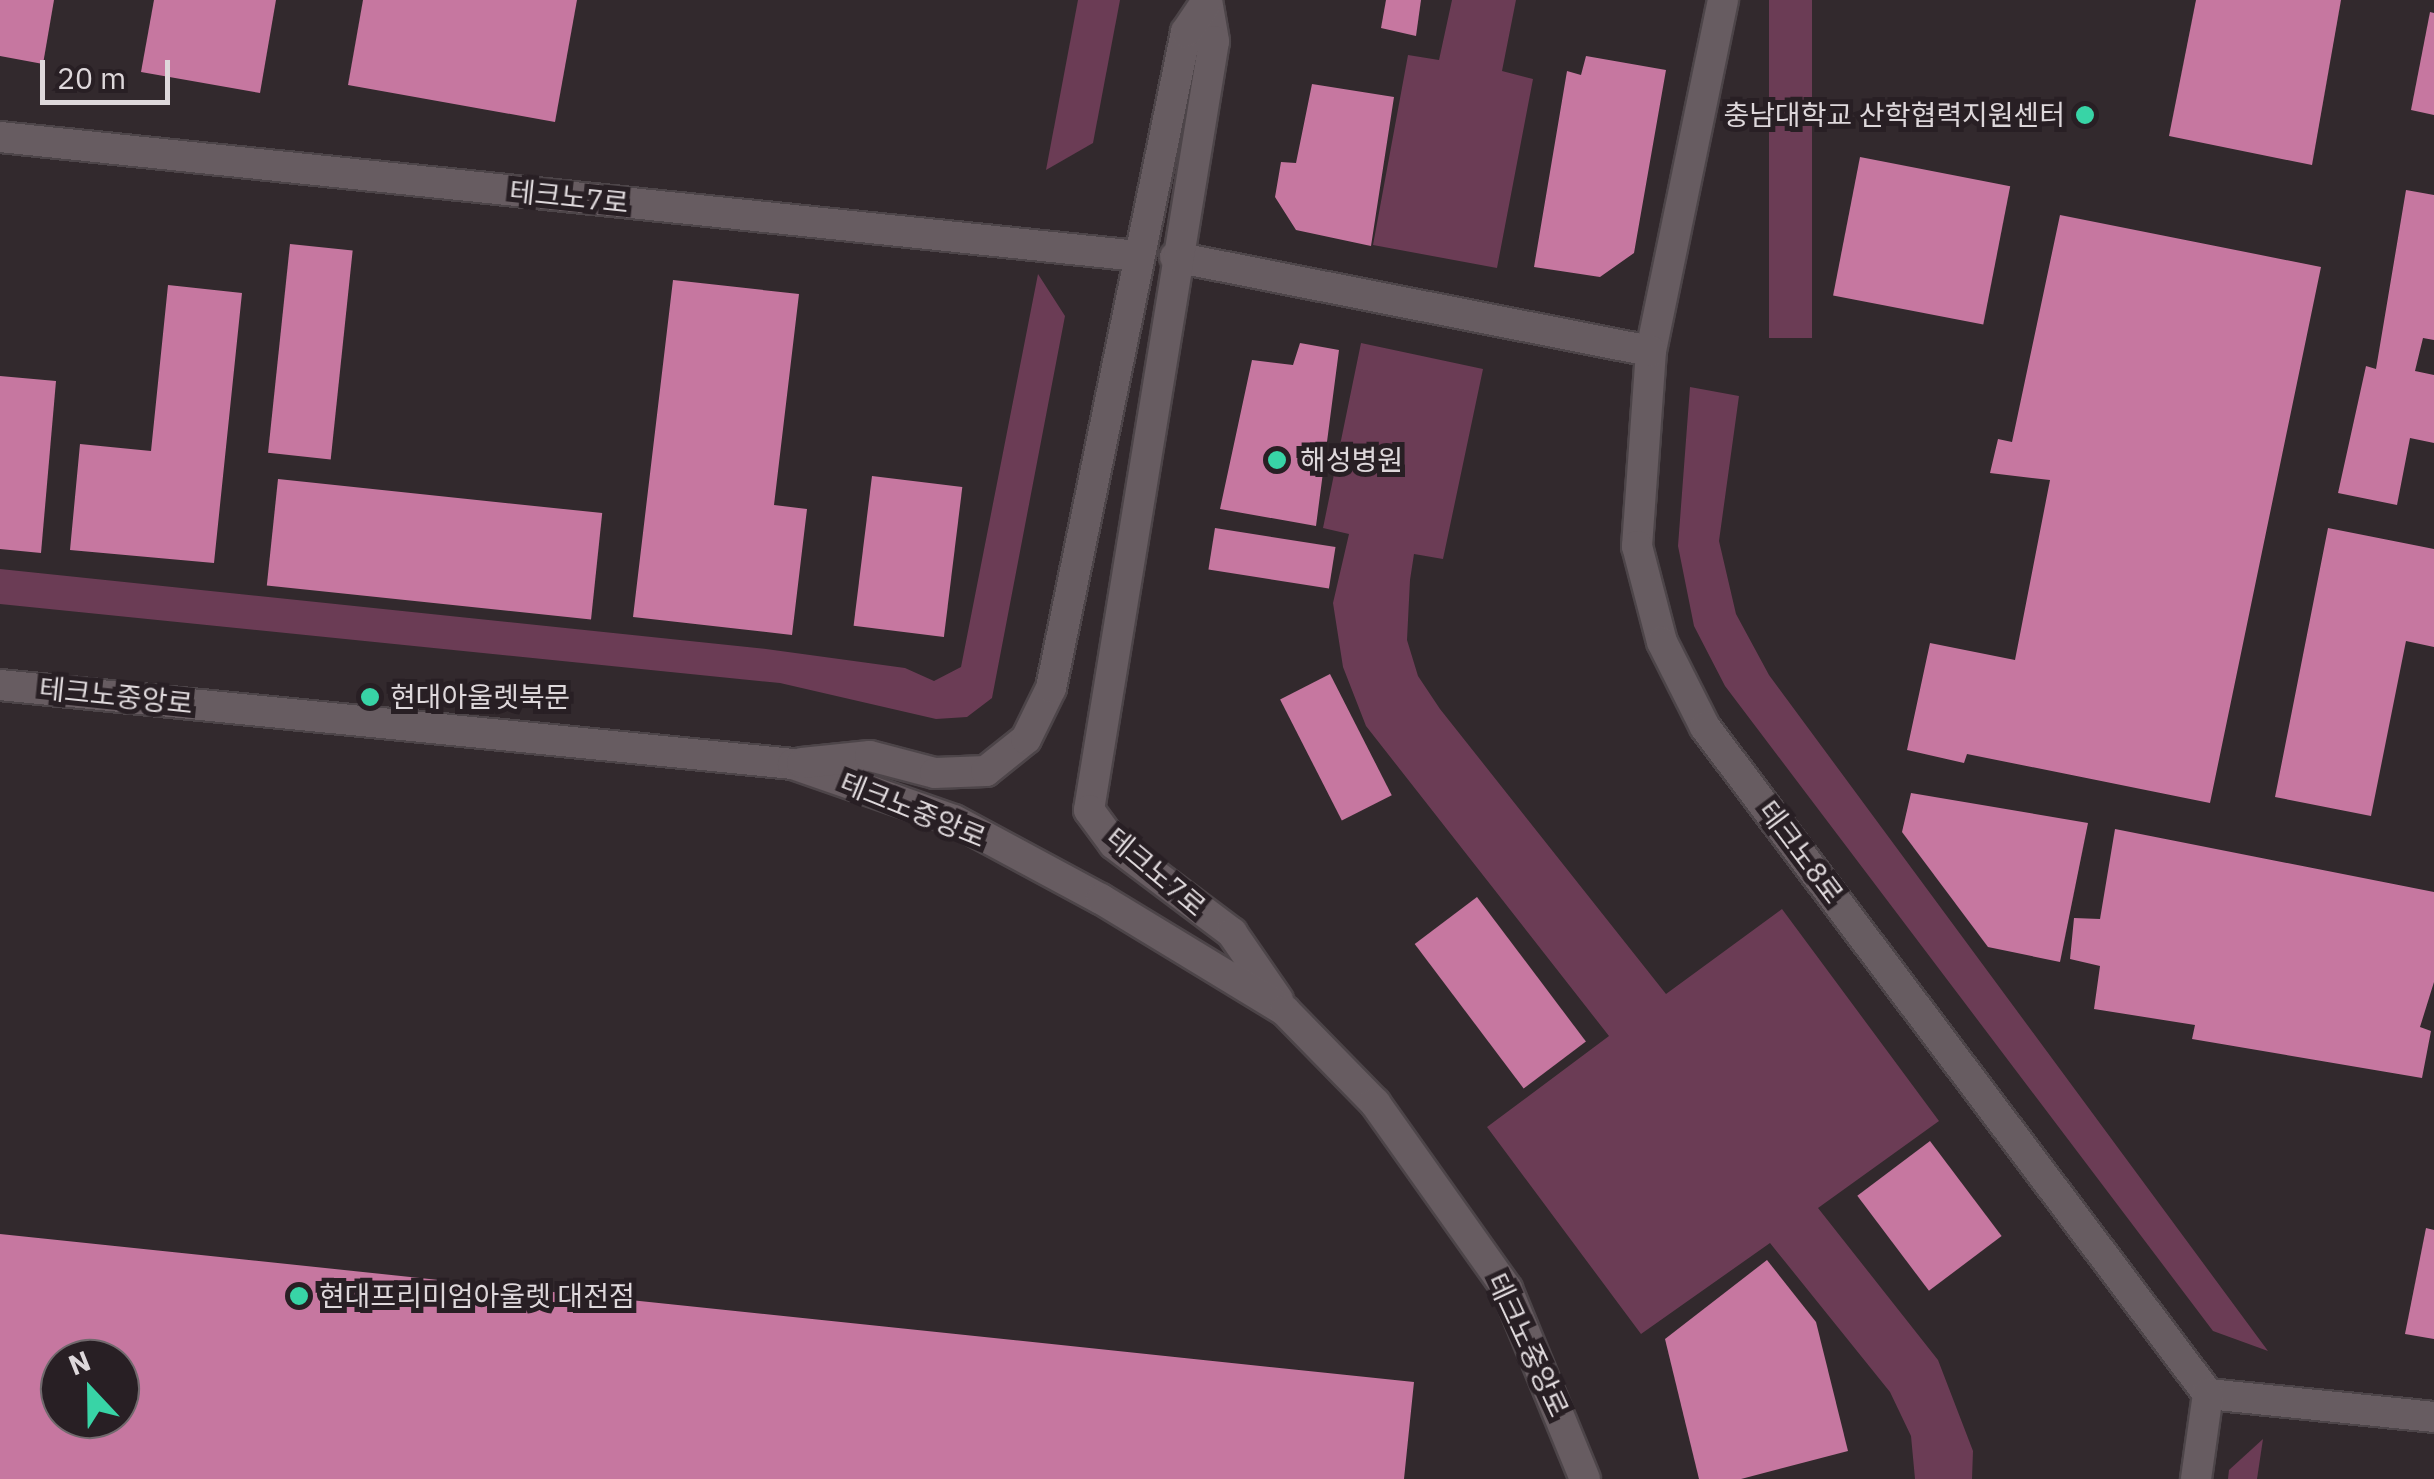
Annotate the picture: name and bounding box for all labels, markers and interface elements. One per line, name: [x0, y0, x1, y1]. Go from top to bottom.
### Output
scale bar: [45, 40, 175, 102]
text: 20 m: [57, 58, 126, 97]
place label: 충남대학교 산학협력지원센터: [1724, 98, 2065, 132]
marker: 충남대학교 산학협력지원센터: [2074, 104, 2096, 126]
street label: 테크노7로: [508, 174, 630, 220]
place label: 해성병원: [1300, 443, 1403, 477]
marker: 해성병원: [1264, 447, 1290, 473]
street label: 테크노중앙로: [37, 671, 195, 721]
place label: 현대아울렛북문: [390, 680, 570, 714]
marker: 현대아울렛북문: [359, 686, 381, 708]
street label: 테크노중앙로: [835, 765, 991, 855]
street label: 테크노8로: [1752, 794, 1850, 910]
street label: 테크노7로: [1099, 821, 1213, 923]
street label: 테크노중앙로: [1480, 1268, 1576, 1422]
place label: 현대프리미엄아울렛 대전점: [319, 1279, 635, 1313]
marker: 현대프리미엄아울렛 대전점: [288, 1285, 310, 1307]
north arrow: [40, 1339, 140, 1439]
text: N: [63, 1342, 96, 1384]

